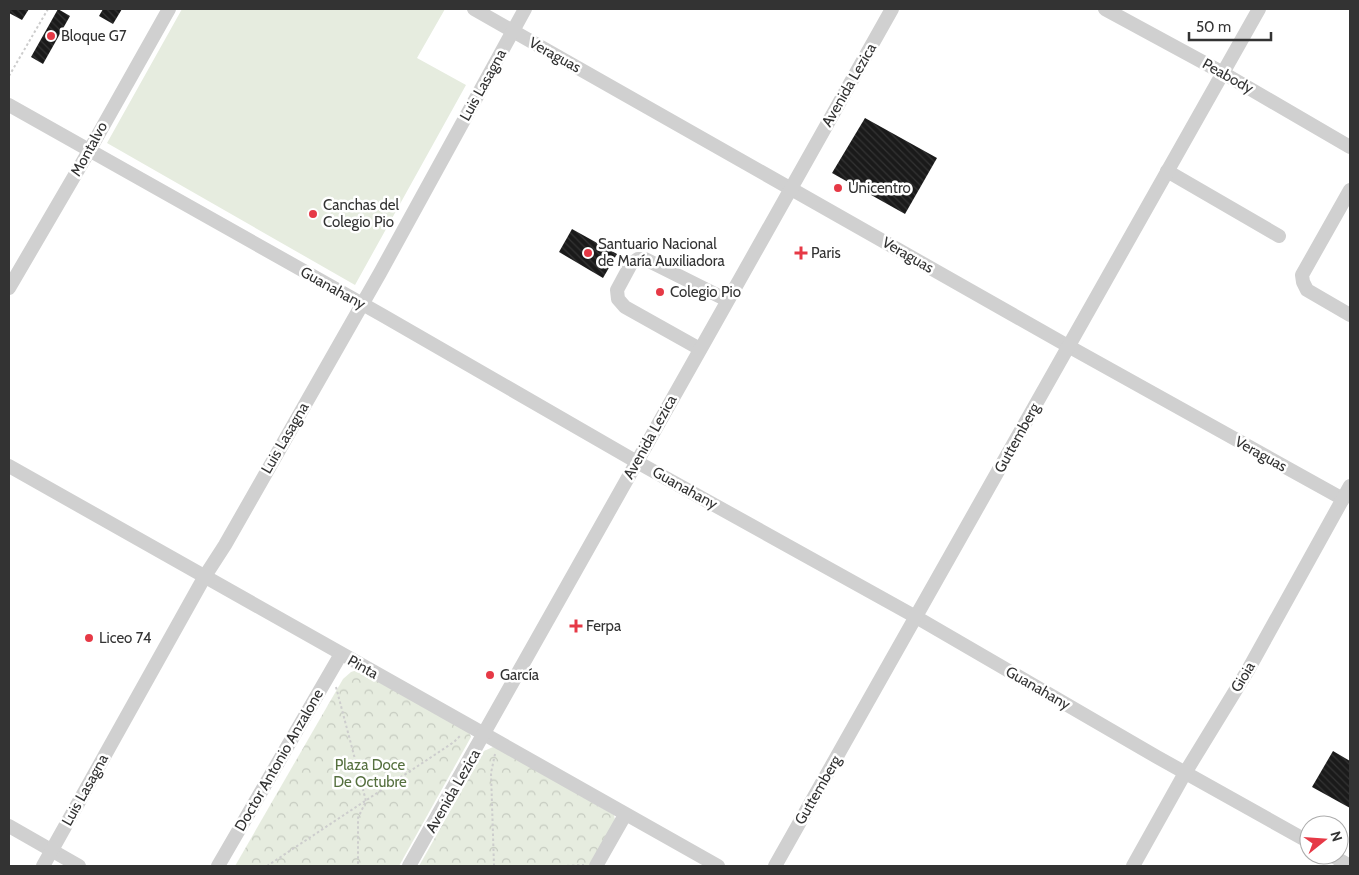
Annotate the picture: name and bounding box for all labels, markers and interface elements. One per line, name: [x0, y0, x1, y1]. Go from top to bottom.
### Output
scale bar: [1189, 10, 1272, 42]
text: 50 m: [1196, 18, 1231, 36]
place label: Bloque G7: [61, 27, 127, 45]
marker: Bloque G7: [45, 30, 57, 42]
street label: Veraguas: [526, 33, 584, 77]
street label: Avenida Lezica: [818, 39, 881, 130]
street label: Luis Lasagna: [456, 45, 510, 124]
street label: Peabody: [1199, 55, 1257, 98]
street label: Montalvo: [67, 119, 111, 179]
place label: Unicentro: [848, 179, 911, 197]
marker: Unicentro: [832, 182, 844, 194]
place label: Canchas del Colegio Pio: [323, 196, 400, 231]
marker: Canchas del Colegio Pio: [307, 208, 319, 220]
street label: Veraguas: [879, 233, 937, 277]
place label: Santuario Nacional de María Auxiliadora: [598, 235, 726, 270]
place label: Paris: [811, 244, 841, 262]
marker: Santuario Nacional de María Auxiliadora: [582, 247, 594, 259]
marker: Paris: [795, 247, 807, 259]
street label: Guanahany: [297, 263, 369, 313]
place label: Colegio Pio: [670, 283, 741, 301]
marker: Colegio Pio: [654, 286, 666, 298]
street label: Avenida Lezica: [619, 391, 681, 482]
street label: Luis Lasagna: [257, 399, 313, 477]
street label: Guttemberg: [990, 400, 1044, 476]
street label: Veraguas: [1232, 432, 1290, 476]
street label: Guanahany: [649, 463, 721, 513]
place label: Ferpa: [586, 617, 622, 635]
marker: Ferpa: [570, 620, 582, 632]
place label: Liceo 74: [99, 629, 152, 647]
marker: Liceo 74: [83, 632, 95, 644]
street label: Pinta: [345, 651, 382, 683]
street label: Gioia: [1227, 658, 1259, 695]
street label: Guanahany: [1002, 662, 1074, 714]
place label: García: [500, 666, 540, 684]
marker: García: [484, 669, 496, 681]
street label: Doctor Antonio Anzalone: [231, 686, 327, 834]
street label: Avenida Lezica: [422, 745, 485, 836]
street label: Luis Lasagna: [58, 750, 112, 829]
street label: Guttemberg: [791, 752, 845, 828]
park label: Plaza Doce De Octubre: [333, 756, 407, 791]
north arrow: [1299, 815, 1349, 865]
text: N: [1326, 829, 1346, 844]

